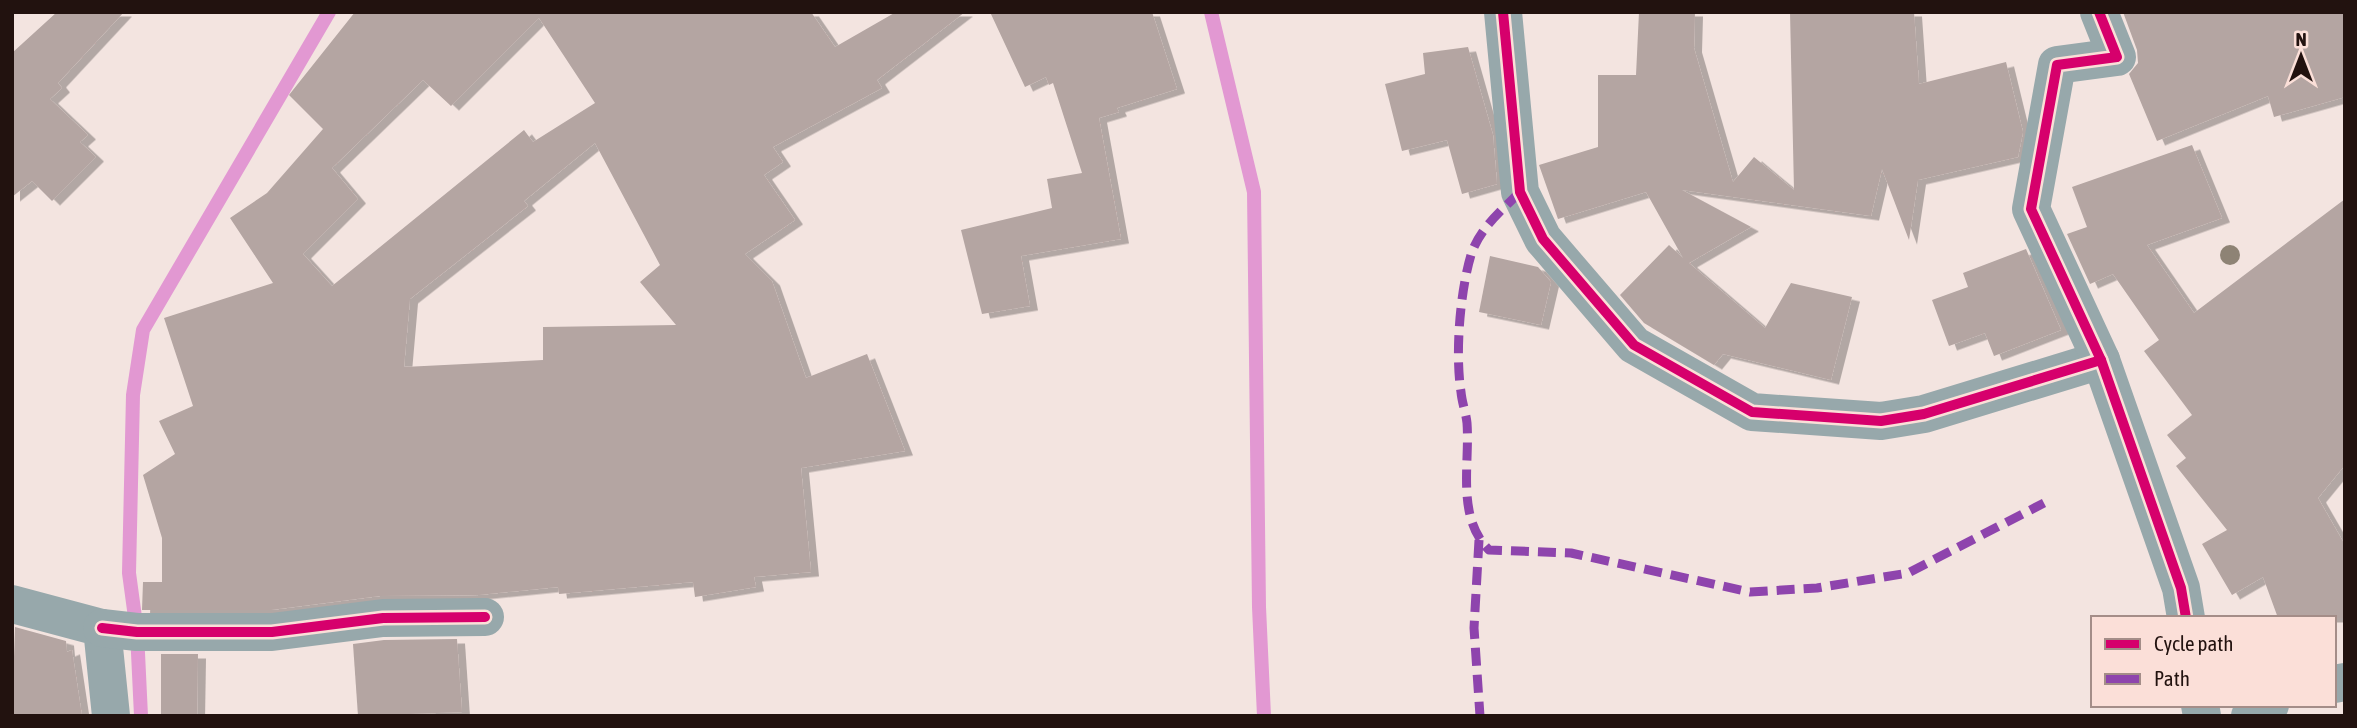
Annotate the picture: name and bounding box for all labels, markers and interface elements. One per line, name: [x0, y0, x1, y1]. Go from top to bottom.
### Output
north arrow: [2266, 21, 2336, 91]
text: N: [2295, 28, 2307, 50]
legend: [2091, 616, 2336, 707]
text: Cycle path: [2154, 631, 2233, 655]
text: Path: [2154, 666, 2190, 690]

